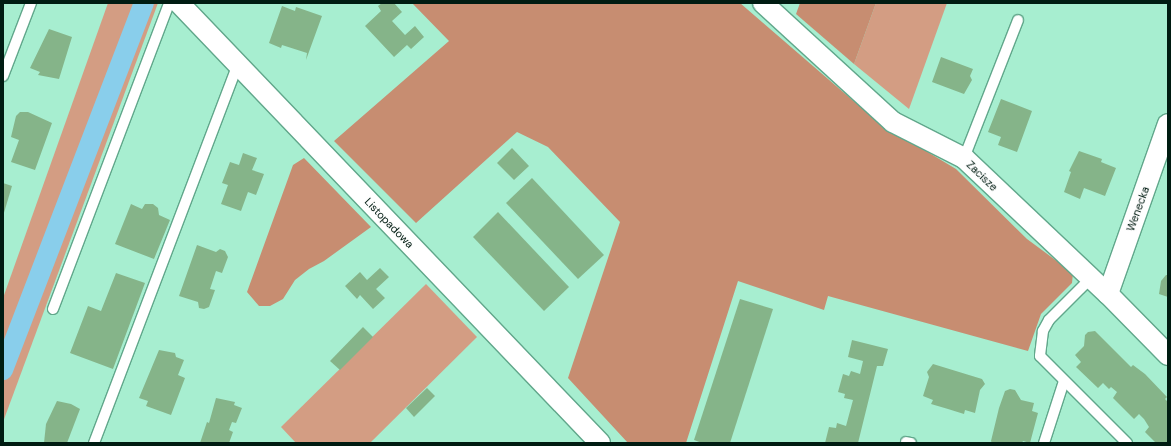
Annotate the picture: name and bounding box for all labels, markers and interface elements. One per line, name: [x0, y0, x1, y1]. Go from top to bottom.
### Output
street label: Zacisze: [964, 158, 1000, 194]
street label: Wenecka: [1124, 185, 1152, 233]
street label: Listopadowa: [362, 195, 416, 251]

